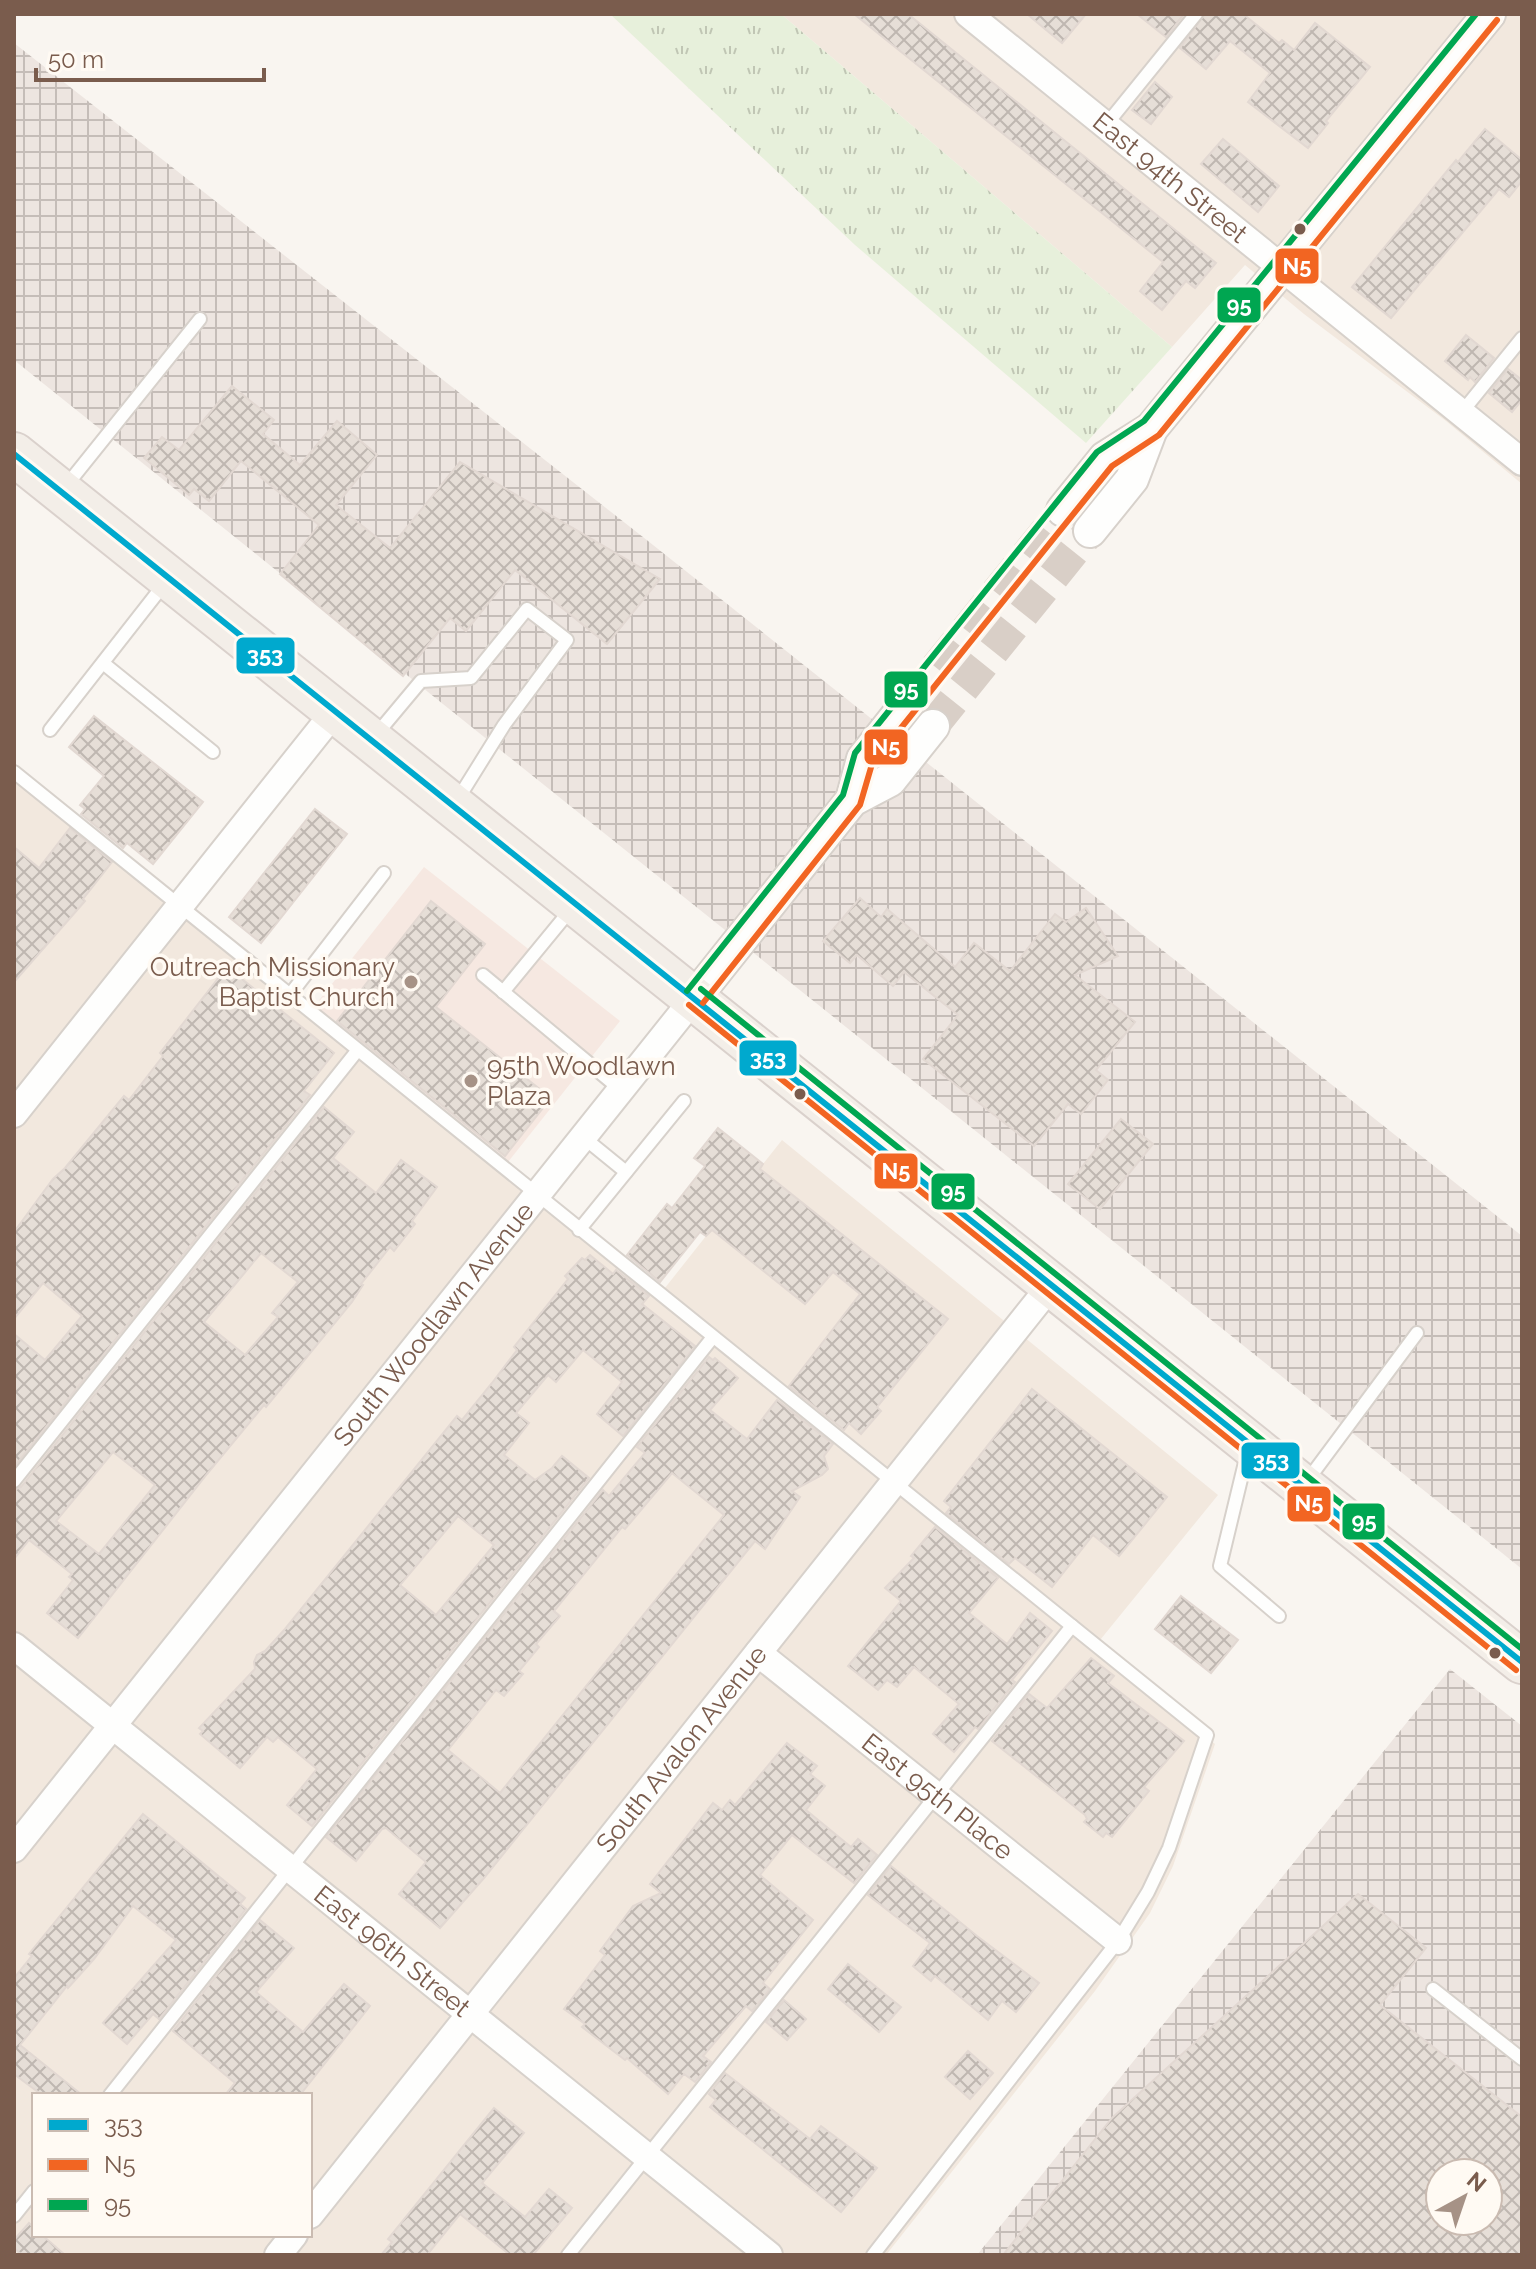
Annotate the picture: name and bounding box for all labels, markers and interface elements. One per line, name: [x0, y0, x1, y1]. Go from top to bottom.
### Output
scale bar: [36, 32, 264, 82]
text: 50 m: [48, 45, 104, 74]
street label: East 94th Street: [1087, 106, 1254, 249]
unlabelled marker: [1292, 221, 1308, 237]
line badge: N5: [1274, 247, 1320, 285]
text: N5: [1283, 253, 1311, 279]
line badge: 95: [1216, 286, 1262, 324]
text: 95: [1226, 292, 1252, 318]
line badge: 353: [235, 636, 296, 675]
text: 353: [247, 642, 283, 668]
line badge: 95: [883, 670, 929, 709]
text: 95: [893, 676, 919, 702]
line badge: N5: [863, 728, 909, 766]
text: N5: [872, 734, 900, 760]
place label: Outreach Missionary Baptist Church: [150, 952, 395, 1012]
marker: Outreach Missionary Baptist Church: [402, 973, 420, 991]
line badge: 353: [738, 1039, 798, 1077]
text: 353: [750, 1045, 786, 1071]
place label: 95th Woodlawn Plaza: [487, 1051, 676, 1111]
marker: 95th Woodlawn Plaza: [462, 1072, 480, 1090]
unlabelled marker: [792, 1086, 808, 1102]
line badge: N5: [873, 1152, 919, 1190]
text: N5: [882, 1158, 910, 1184]
line badge: 95: [930, 1172, 976, 1211]
text: 95: [940, 1178, 966, 1204]
street label: South Woodlawn Avenue: [327, 1196, 540, 1452]
line badge: 353: [1240, 1441, 1301, 1480]
text: 353: [1253, 1447, 1289, 1473]
line badge: N5: [1286, 1485, 1332, 1523]
text: N5: [1295, 1490, 1323, 1516]
line badge: 95: [1341, 1502, 1386, 1541]
text: 95: [1351, 1508, 1377, 1534]
street label: South Avalon Avenue: [590, 1640, 773, 1858]
unlabelled marker: [1487, 1645, 1503, 1661]
street label: East 95th Place: [856, 1727, 1019, 1866]
street label: East 96th Street: [308, 1879, 476, 2023]
legend: [32, 2093, 312, 2237]
text: 353: [104, 2110, 143, 2139]
text: N5: [104, 2150, 136, 2179]
north arrow: [1424, 2157, 1504, 2237]
text: N: [1462, 2166, 1492, 2197]
text: 95: [104, 2190, 131, 2219]

